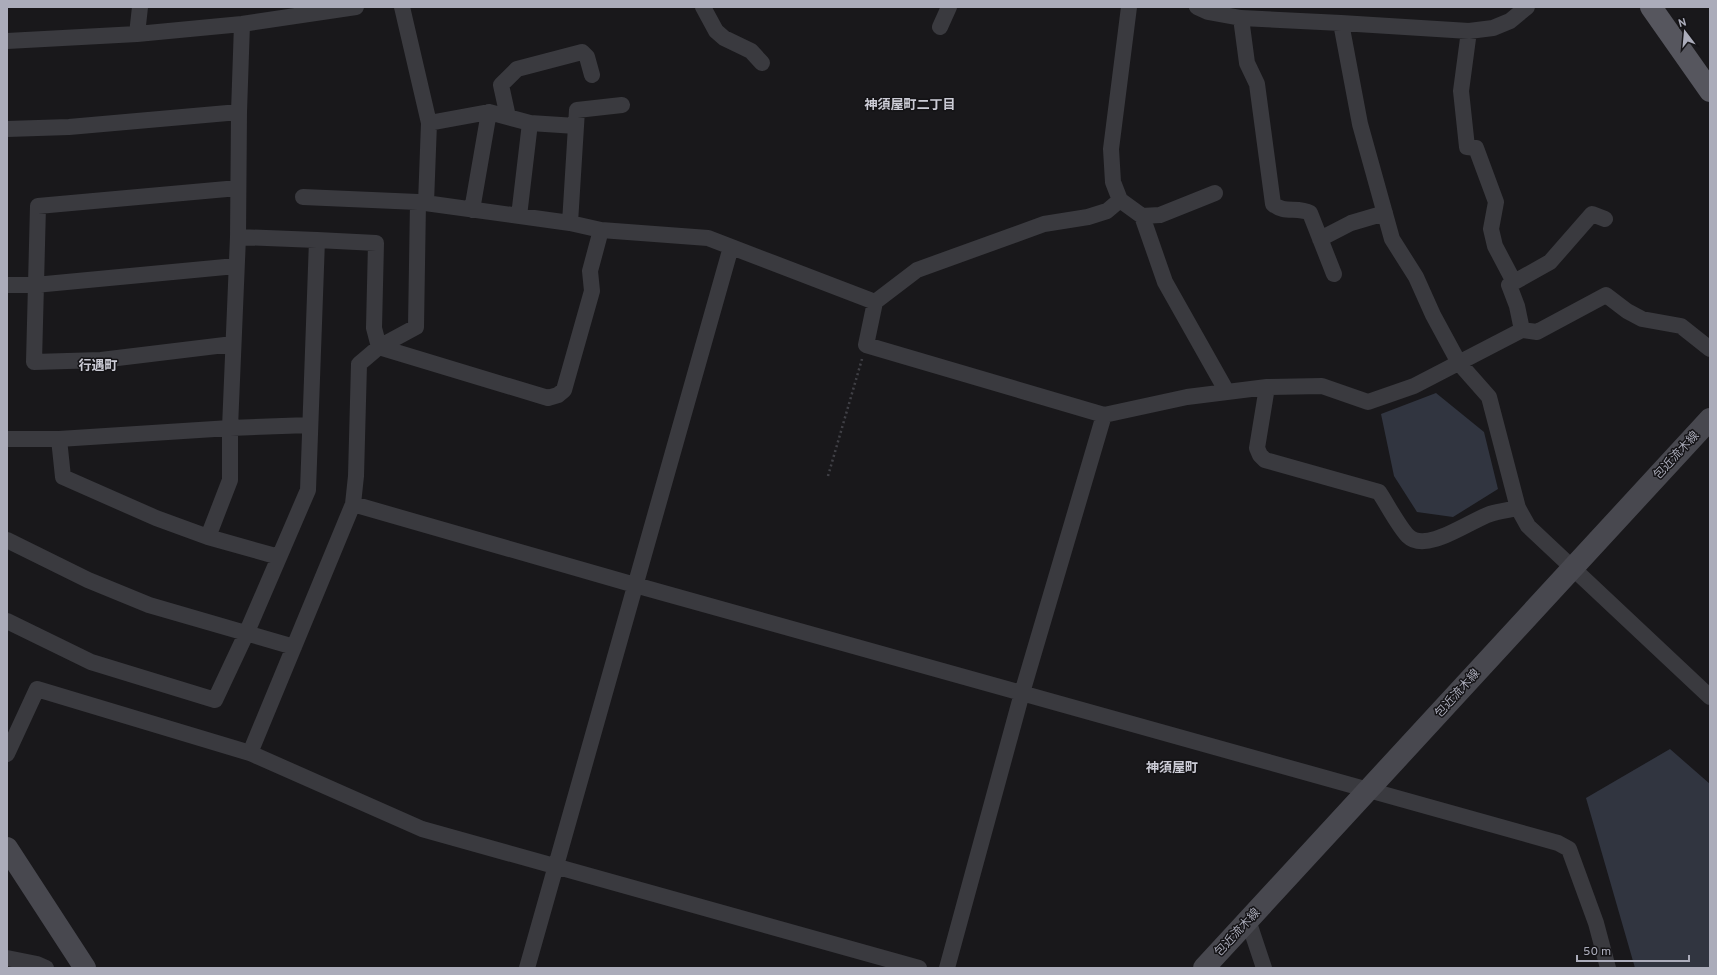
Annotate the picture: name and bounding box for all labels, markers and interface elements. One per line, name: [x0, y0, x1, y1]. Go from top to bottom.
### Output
north arrow: [1665, 12, 1705, 52]
text: N: [1677, 16, 1688, 31]
district label: 神須屋町二丁目: [864, 97, 956, 114]
district label: 行遇町: [78, 358, 118, 375]
street label: 包近流木線: [1650, 428, 1703, 483]
street label: 包近流木線: [1432, 666, 1484, 721]
district label: 神須屋町: [1146, 760, 1198, 777]
street label: 包近流木線: [1211, 905, 1264, 960]
scale bar: [1577, 937, 1689, 963]
text: 50 m: [1583, 944, 1611, 960]

